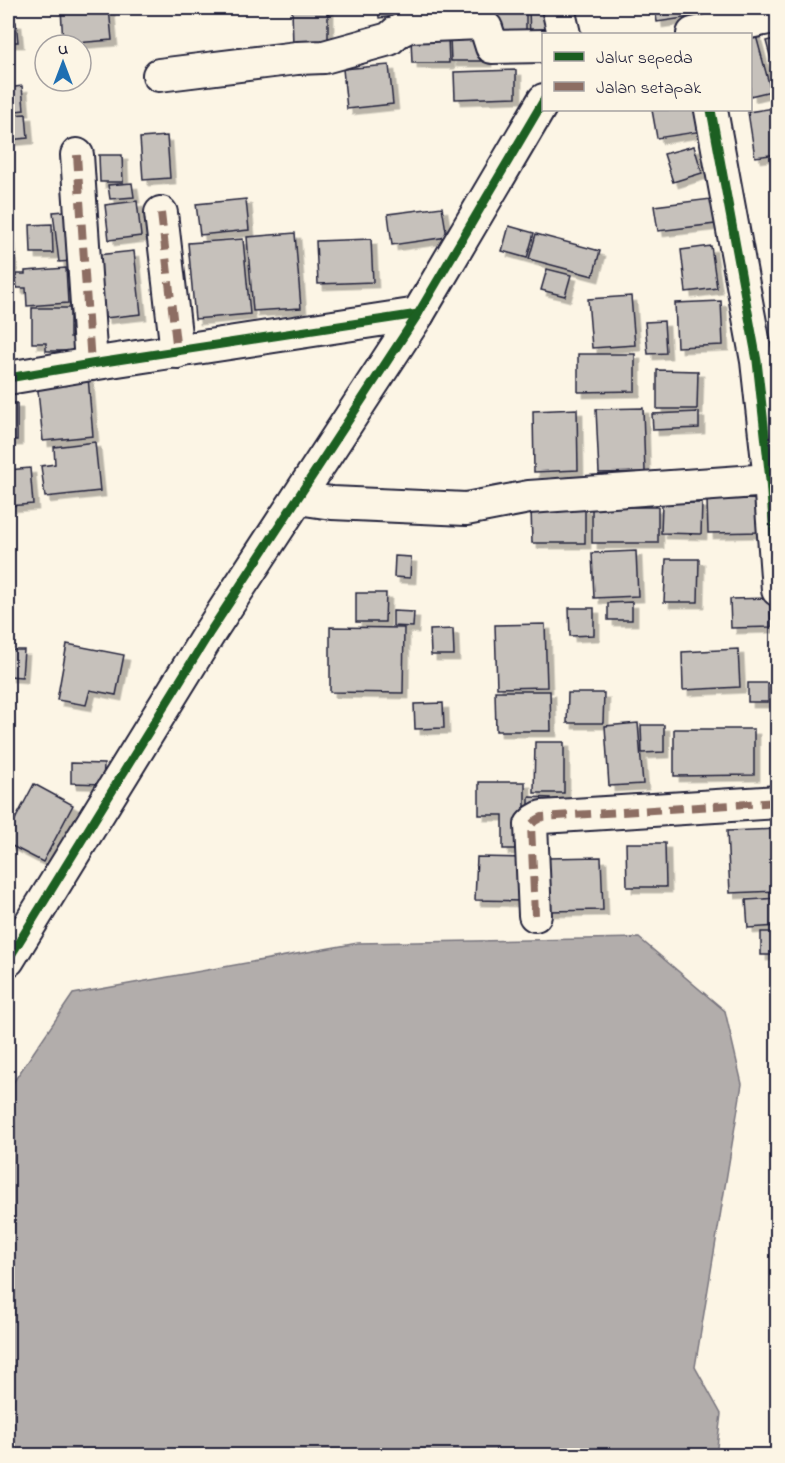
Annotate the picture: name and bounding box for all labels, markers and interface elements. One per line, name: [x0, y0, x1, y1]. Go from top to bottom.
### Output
north arrow: [33, 33, 93, 93]
legend: [542, 33, 752, 111]
text: U: [58, 38, 68, 62]
text: Jalur sepeda: [596, 46, 693, 72]
text: Jalan setapak: [596, 76, 701, 102]

